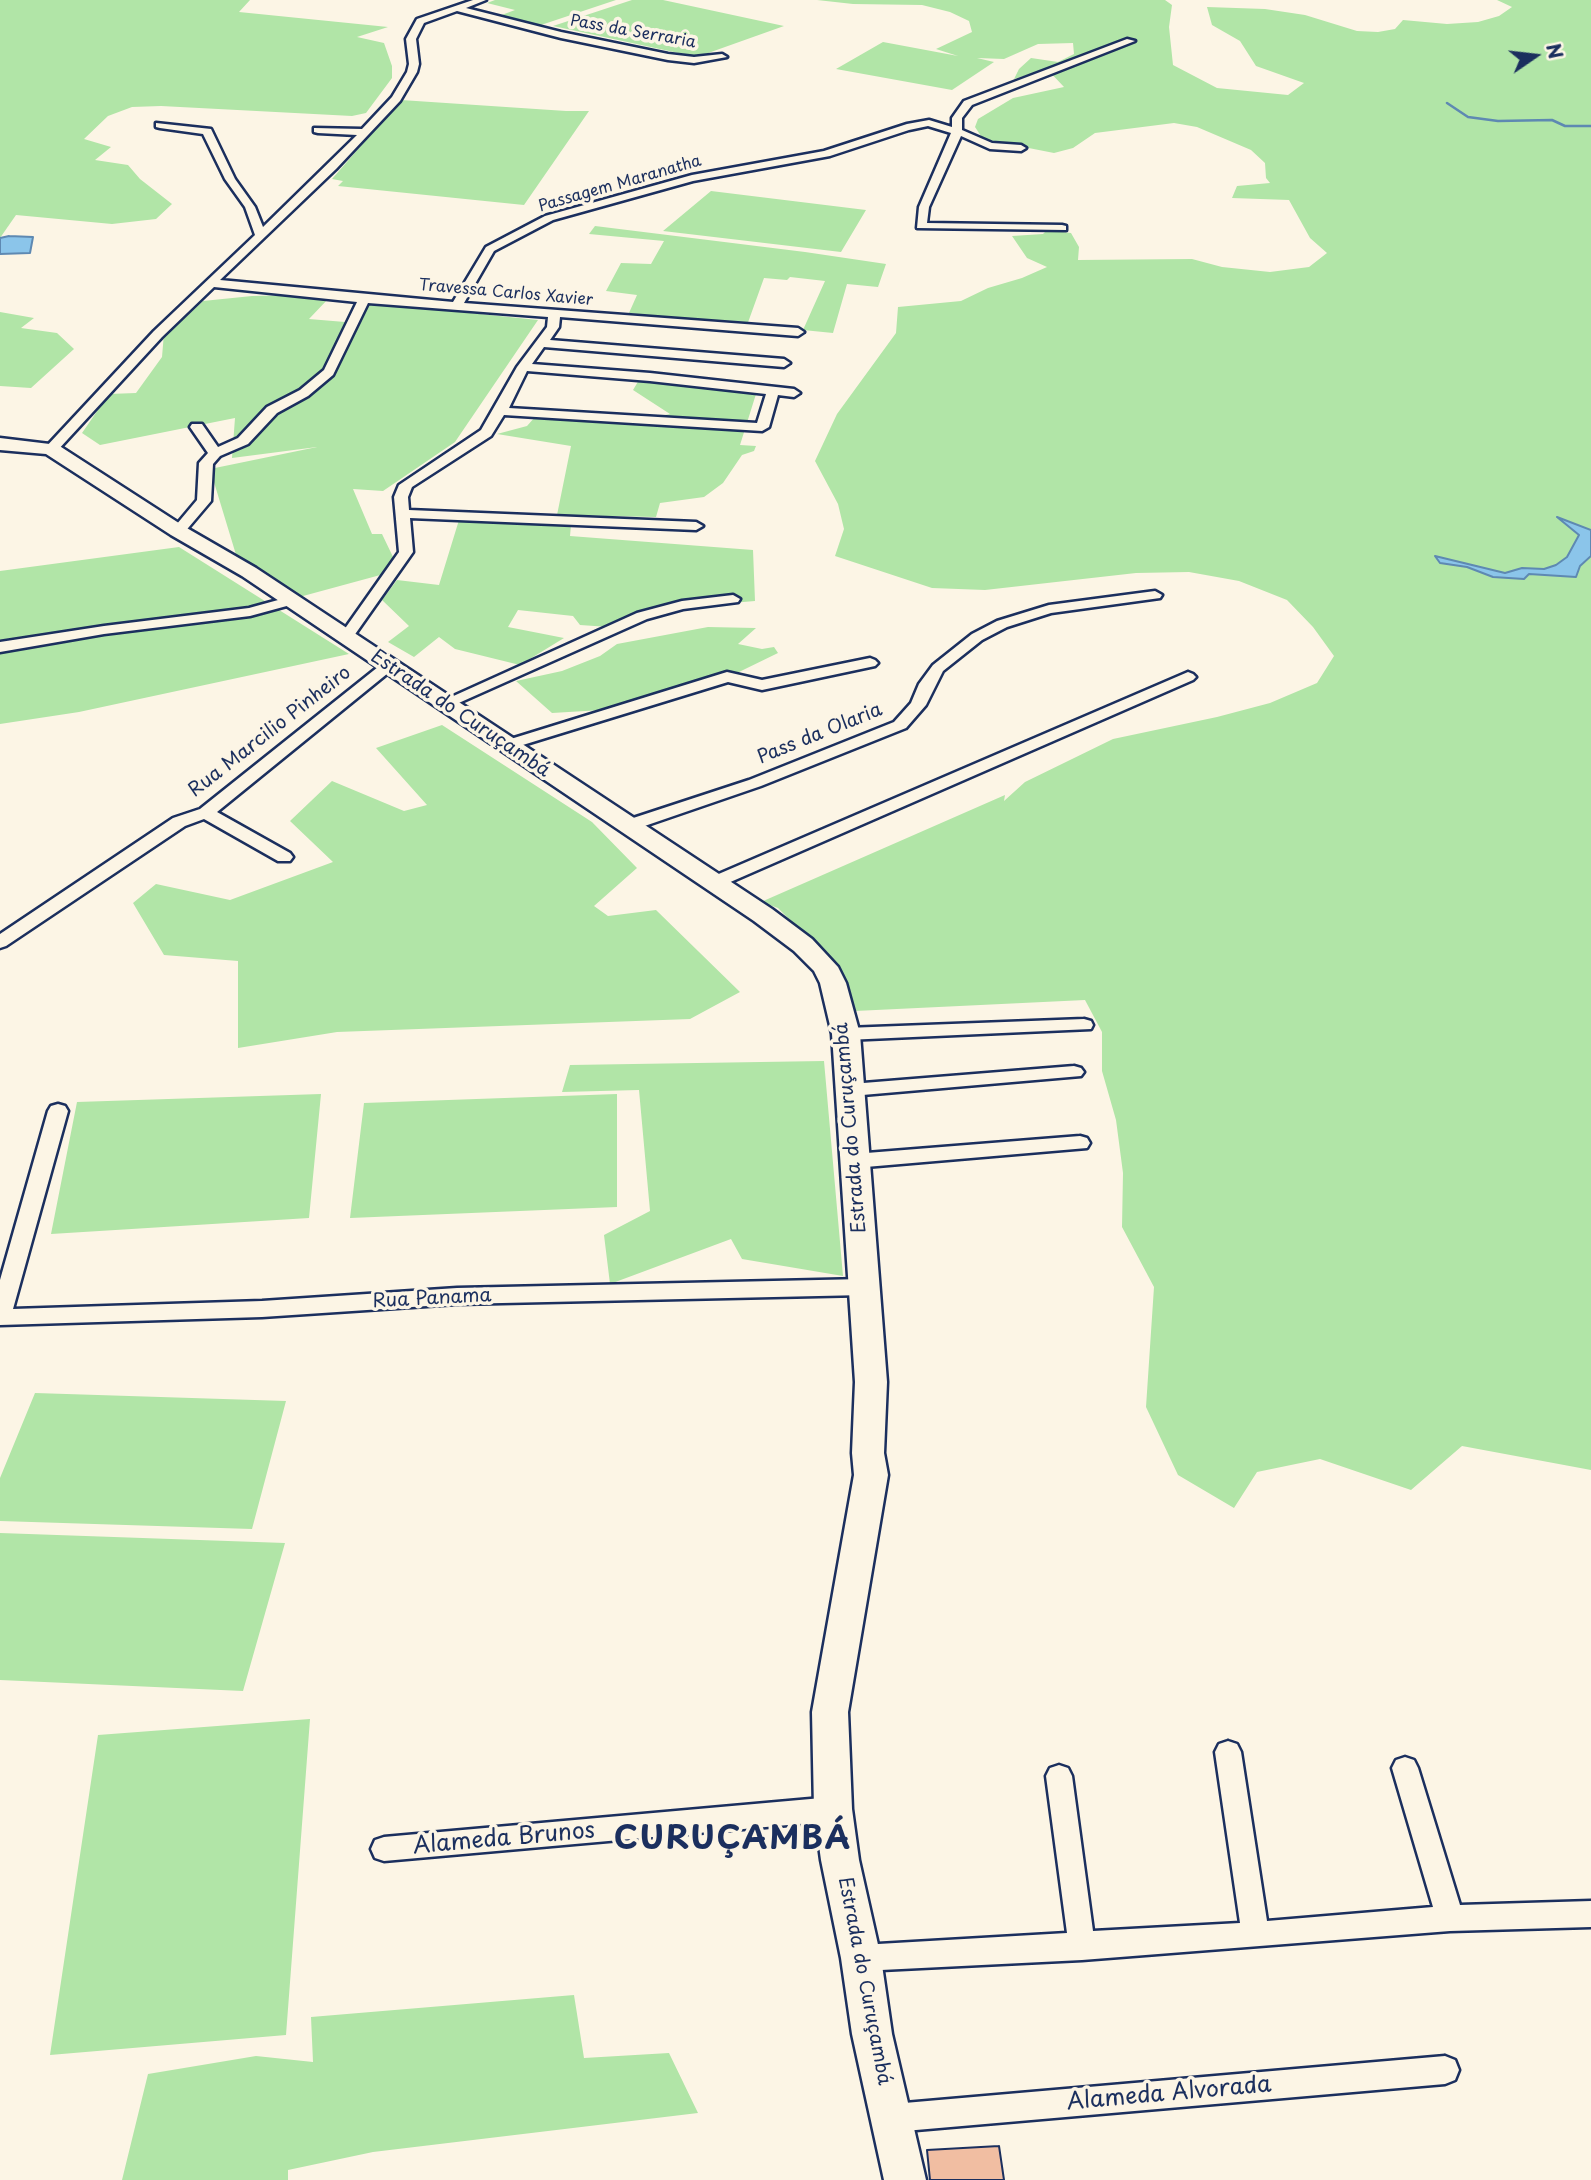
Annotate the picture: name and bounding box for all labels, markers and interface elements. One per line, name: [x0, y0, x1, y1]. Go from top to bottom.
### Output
street label: Pass da Serraria: [569, 11, 697, 53]
north arrow: [1500, 21, 1570, 91]
text: N: [1540, 40, 1571, 62]
street label: Passagem Maranatha: [536, 152, 704, 216]
street label: Travessa Carlos Xavier: [418, 276, 594, 310]
street label: Estrada do Curuçambá: [366, 645, 554, 783]
street label: Rua Marcilio Pinheiro: [184, 662, 356, 802]
street label: Pass da Olaria: [754, 699, 886, 769]
street label: Estrada do Curuçambá: [830, 1022, 872, 1234]
street label: Rua Panama: [372, 1285, 492, 1313]
street label: Alameda Brunos: [412, 1817, 596, 1861]
district label: CURUÇAMBÁ: [615, 1821, 851, 1859]
street label: Estrada do Curuçambá: [833, 1875, 895, 2087]
street label: Alameda Alvorada: [1065, 2071, 1273, 2117]

